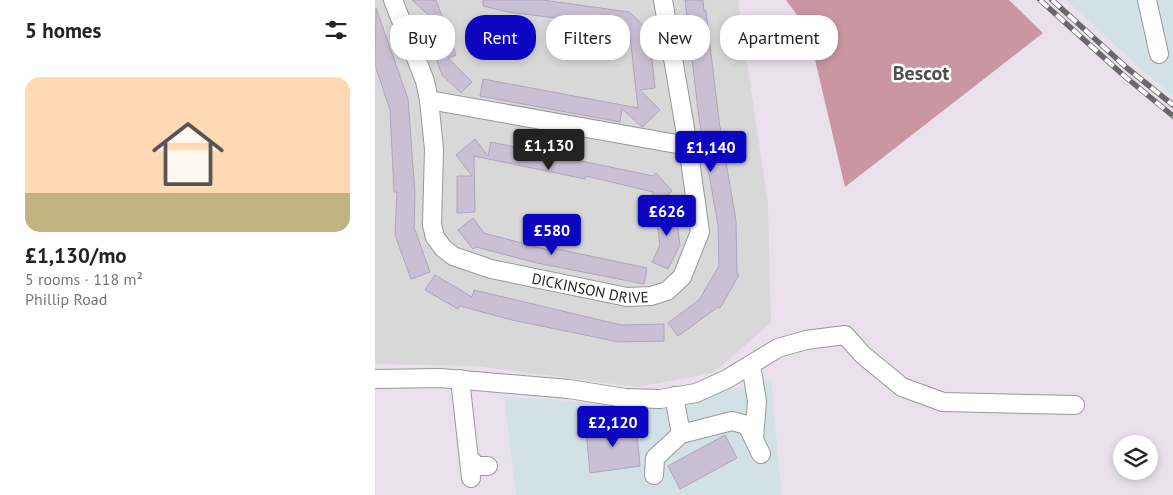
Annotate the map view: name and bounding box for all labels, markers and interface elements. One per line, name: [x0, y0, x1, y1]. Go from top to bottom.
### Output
chip: Buy: [390, 15, 455, 60]
chip: Rent: [465, 15, 536, 60]
chip: Filters: [546, 15, 630, 60]
chip: New: [640, 15, 710, 60]
chip: Apartment: [720, 15, 838, 60]
icon: filters: [322, 16, 350, 44]
text: 5 homes: [25, 17, 101, 44]
district label: Bescot: [893, 60, 949, 86]
icon: home: [143, 109, 233, 199]
pin: £1,130: [508, 128, 590, 171]
pin: £1,140: [670, 130, 752, 173]
text: £1,130: [524, 135, 574, 155]
text: £1,140: [686, 137, 736, 157]
pin: £626: [637, 194, 697, 237]
text: £626: [649, 201, 685, 221]
pin: £580: [522, 214, 582, 256]
text: £580: [534, 220, 570, 240]
text: £1,130/mo: [25, 242, 127, 269]
street label: DICKINSON DRIVE: [530, 268, 649, 306]
text: 5 rooms · 118 m²: [25, 269, 143, 289]
text: Phillip Road: [25, 289, 107, 309]
pin: £2,120: [572, 406, 654, 448]
text: £2,120: [588, 412, 638, 432]
map controls: [1113, 435, 1158, 480]
button: layers: [1113, 435, 1158, 480]

